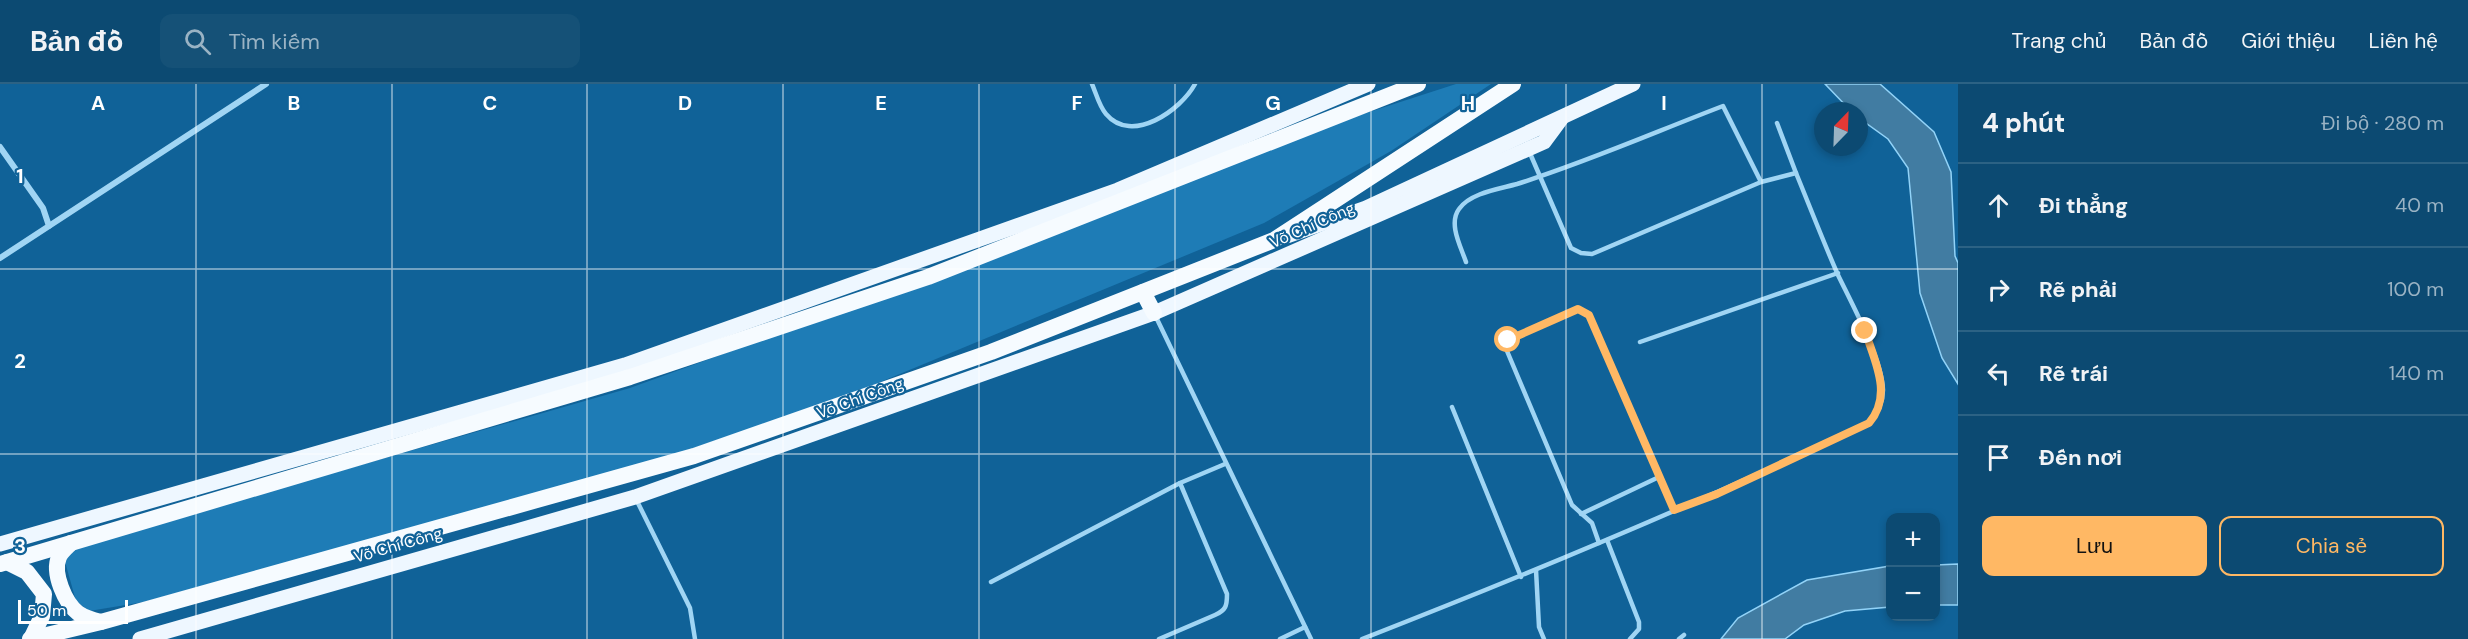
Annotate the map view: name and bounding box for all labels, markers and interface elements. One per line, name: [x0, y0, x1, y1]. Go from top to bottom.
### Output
search box: [160, 14, 580, 68]
text: Bản đồ: [30, 23, 124, 60]
icon: search: [181, 25, 214, 58]
text: Tìm kiếm: [229, 27, 320, 56]
text: Trang chủ: [2012, 27, 2107, 55]
text: Bản đồ: [2140, 27, 2208, 55]
text: Giới thiệu: [2241, 27, 2336, 55]
text: Liên hệ: [2369, 27, 2438, 55]
text: A: [91, 90, 105, 116]
text: B: [288, 90, 300, 116]
text: C: [483, 90, 497, 116]
text: D: [678, 90, 692, 116]
text: E: [875, 90, 887, 116]
text: F: [1071, 90, 1083, 116]
text: G: [1265, 90, 1281, 116]
text: H: [1461, 90, 1475, 116]
text: I: [1661, 90, 1667, 116]
north arrow: [1814, 102, 1868, 156]
text: 4 phút: [1982, 106, 2065, 140]
text: Đi bộ · 280 m: [2321, 110, 2444, 136]
text: 1: [16, 163, 24, 189]
icon: ahead: [1982, 189, 2015, 222]
text: Đi thẳng: [2039, 191, 2128, 220]
text: 40 m: [2395, 192, 2444, 218]
street label: Võ Chí Công: [1266, 197, 1358, 253]
icon: right: [1982, 273, 2015, 306]
text: Rẽ phải: [2039, 275, 2117, 304]
text: 100 m: [2387, 276, 2444, 302]
route end: [1851, 317, 1877, 343]
route start: [1494, 326, 1520, 352]
text: 2: [14, 348, 26, 374]
icon: left: [1982, 357, 2015, 390]
text: Rẽ trái: [2039, 359, 2108, 388]
text: 140 m: [2389, 360, 2444, 386]
street label: Võ Chí Công: [814, 373, 906, 423]
icon: arrive: [1982, 441, 2015, 474]
text: Đến nơi: [2039, 443, 2122, 472]
map controls: [1886, 513, 1940, 621]
button: +: [1886, 513, 1940, 567]
button: Lưu: [1982, 516, 2207, 576]
button: Chia sẻ: [2219, 516, 2444, 576]
street label: Võ Chí Công: [351, 522, 445, 568]
text: 3: [14, 533, 26, 559]
button: −: [1886, 567, 1940, 621]
scale bar: [18, 597, 128, 624]
text: 50 m: [27, 600, 66, 621]

